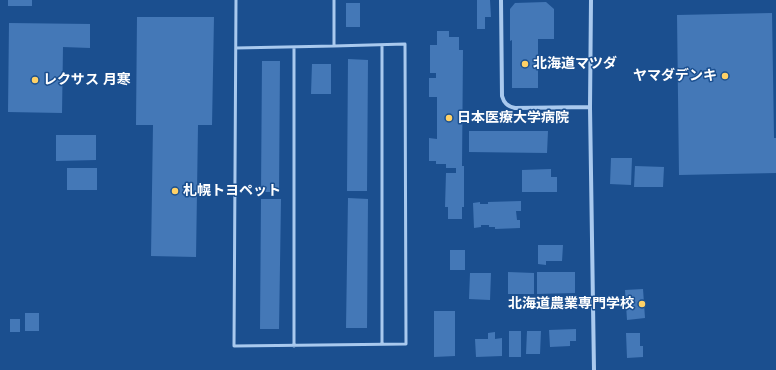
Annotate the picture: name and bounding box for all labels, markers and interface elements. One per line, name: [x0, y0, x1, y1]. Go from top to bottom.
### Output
place label: 北海道マツダ: [533, 56, 617, 72]
marker: 北海道マツダ: [520, 59, 530, 69]
place label: ヤマダデンキ: [633, 68, 717, 84]
marker: ヤマダデンキ: [720, 71, 730, 81]
place label: レクサス 月寒: [43, 72, 131, 88]
marker: レクサス 月寒: [30, 75, 40, 85]
place label: 日本医療大学病院: [457, 110, 569, 126]
marker: 日本医療大学病院: [444, 113, 454, 123]
place label: 札幌トヨペット: [183, 183, 281, 199]
marker: 札幌トヨペット: [170, 186, 180, 196]
place label: 北海道農業専門学校: [508, 296, 634, 312]
marker: 北海道農業専門学校: [637, 299, 647, 309]

